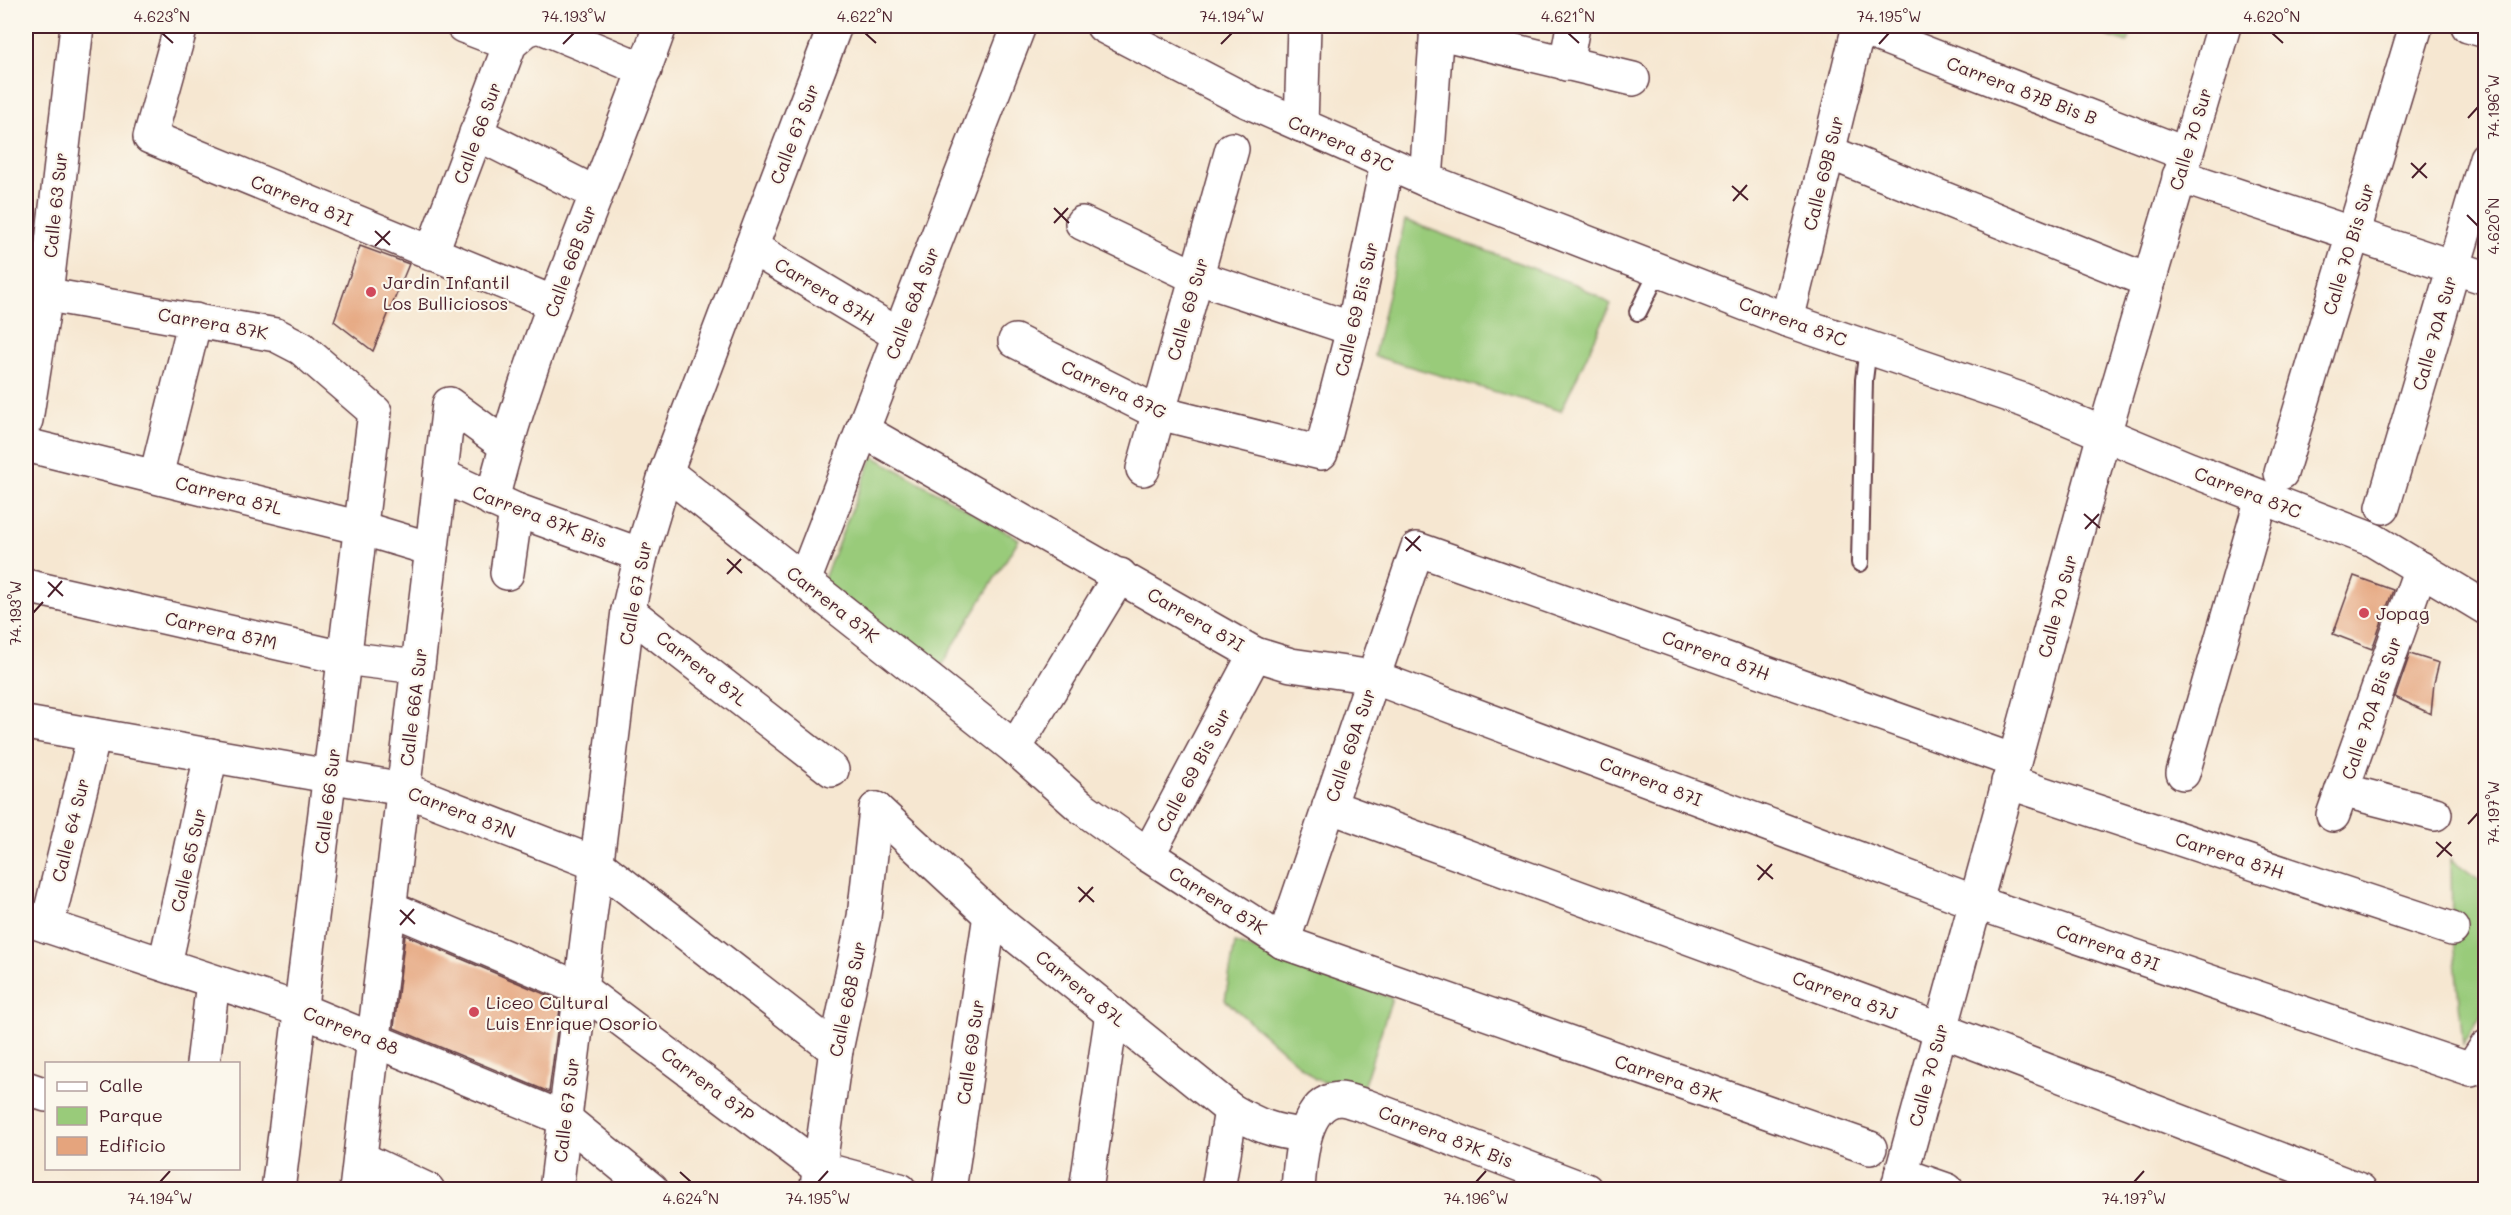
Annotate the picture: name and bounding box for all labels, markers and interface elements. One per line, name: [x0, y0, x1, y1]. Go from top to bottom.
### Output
text: 4.623°N: [134, 6, 190, 26]
text: 74.193°W: [542, 6, 606, 26]
text: 4.622°N: [837, 6, 893, 26]
text: 74.194°W: [1200, 6, 1264, 26]
text: 4.621°N: [1541, 6, 1595, 26]
text: 74.195°W: [1857, 6, 1921, 26]
text: 4.620°N: [2244, 6, 2300, 26]
street label: Carrera 87B Bis B: [1943, 50, 2101, 130]
text: 74.196°W: [2483, 74, 2503, 140]
street label: Calle 66 Sur: [448, 79, 506, 187]
street label: Calle 67 Sur: [764, 80, 824, 188]
street label: Calle 70 Sur: [2163, 85, 2217, 193]
street label: Carrera 87C: [1284, 109, 1398, 177]
street label: Calle 69B Sur: [1797, 113, 1849, 233]
street label: Calle 63 Sur: [38, 151, 72, 259]
street label: Carrera 87I: [247, 169, 357, 231]
street label: Calle 70 Bis Sur: [2316, 180, 2380, 318]
text: 4.620°N: [2483, 198, 2503, 254]
street label: Calle 66B Sur: [539, 202, 601, 320]
street label: Calle 69 Bis Sur: [1329, 239, 1383, 379]
street label: Calle 68A Sur: [879, 243, 945, 363]
street label: Carrera 87H: [770, 252, 880, 330]
street label: Calle 69 Sur: [1161, 255, 1213, 363]
place label: Jardin Infantil Los Bulliciosos: [383, 270, 510, 315]
street label: Calle 70A Sur: [2406, 273, 2462, 393]
marker: Jardin Infantil Los Bulliciosos: [364, 285, 378, 299]
street label: Carrera 87C: [1736, 290, 1850, 352]
street label: Carrera 87K: [156, 302, 270, 344]
street label: Carrera 87G: [1057, 354, 1171, 424]
street label: Carrera 87C: [2191, 461, 2305, 524]
street label: Carrera 87L: [173, 470, 286, 520]
street label: Carrera 87K Bis: [469, 479, 611, 553]
street label: Calle 67 Sur: [613, 539, 657, 647]
street label: Calle 70 Sur: [2032, 552, 2082, 660]
street label: Carrera 87K: [782, 560, 884, 648]
text: 74.193°W: [5, 581, 25, 645]
street label: Carrera 87I: [1143, 582, 1249, 656]
place label: Jopag: [2376, 601, 2429, 625]
street label: Carrera 87M: [162, 605, 280, 655]
marker: Jopag: [2357, 606, 2371, 620]
street label: Carrera 87H: [1659, 624, 1773, 686]
street label: Carrera 87L: [651, 625, 753, 712]
street label: Calle 70A Bis Sur: [2335, 633, 2407, 783]
street label: Calle 66A Sur: [394, 646, 432, 768]
street label: Calle 69A Sur: [1319, 685, 1381, 805]
street label: Calle 69 Bis Sur: [1150, 704, 1236, 836]
street label: Calle 66 Sur: [309, 747, 345, 855]
street label: Carrera 87I: [1596, 750, 1706, 812]
street label: Calle 64 Sur: [46, 776, 94, 884]
street label: Carrera 87N: [405, 780, 519, 844]
text: 74.197°W: [2483, 781, 2503, 845]
street label: Calle 65 Sur: [164, 806, 212, 914]
street label: Carrera 87H: [2173, 826, 2287, 884]
street label: Carrera 87K: [1165, 860, 1272, 940]
street label: Carrera 87I: [2053, 918, 2163, 976]
street label: Calle 68B Sur: [823, 939, 871, 1059]
street label: Carrera 87L: [1031, 944, 1132, 1032]
street label: Carrera 87J: [1789, 965, 1901, 1025]
place label: Liceo Cultural Luis Enrique Osorio: [486, 990, 658, 1035]
street label: Calle 69 Sur: [951, 998, 989, 1106]
street label: Carrera 88: [300, 1000, 402, 1060]
marker: Liceo Cultural Luis Enrique Osorio: [467, 1005, 481, 1019]
street label: Calle 70 Sur: [1903, 1021, 1953, 1129]
street label: Carrera 87P: [656, 1041, 760, 1127]
street label: Carrera 87K: [1612, 1049, 1725, 1107]
street label: Calle 67 Sur: [548, 1056, 584, 1164]
legend: [45, 1062, 240, 1170]
text: Calle: [99, 1073, 143, 1097]
street label: Carrera 87K Bis: [1375, 1099, 1517, 1173]
text: Parque: [99, 1103, 163, 1127]
text: Edificio: [99, 1133, 166, 1157]
text: 74.194°W: [128, 1188, 192, 1208]
text: 4.624°N: [663, 1188, 719, 1208]
text: 74.195°W: [786, 1188, 850, 1208]
text: 74.196°W: [1443, 1188, 1509, 1208]
text: 74.197°W: [2102, 1188, 2166, 1208]

